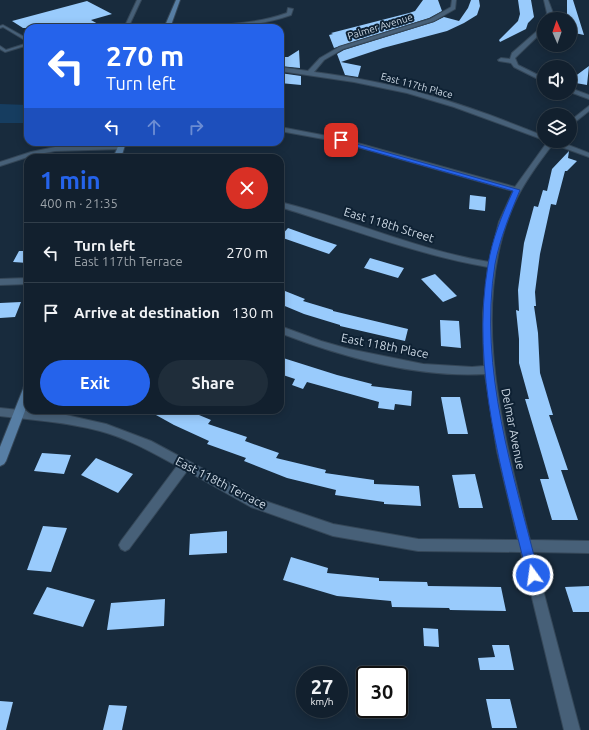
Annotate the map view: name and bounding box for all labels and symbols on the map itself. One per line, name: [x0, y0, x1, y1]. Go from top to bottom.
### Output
street label: Palmer Avenue: [346, 11, 414, 42]
north arrow: [537, 12, 577, 52]
street label: East 117th Place: [380, 71, 454, 100]
pin: [324, 123, 358, 157]
street label: East 118th Street: [342, 205, 436, 245]
street label: East 118th Place: [340, 331, 430, 360]
street label: Delmar Avenue: [499, 387, 528, 471]
street label: East 118th Terrace: [174, 454, 269, 511]
position arrow: [512, 554, 554, 596]
speed limit sign: 30: [356, 666, 408, 718]

